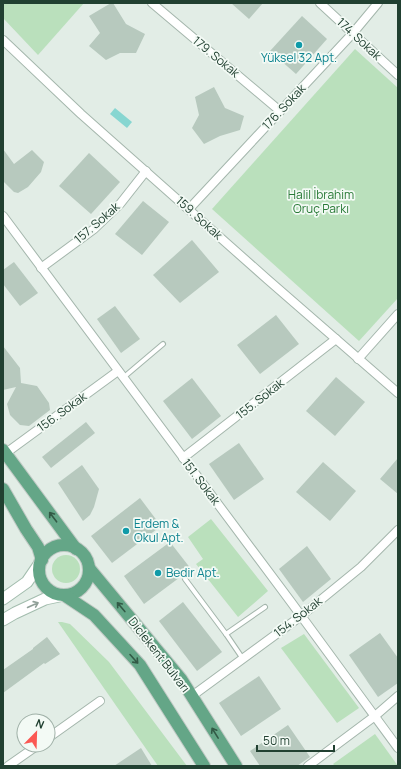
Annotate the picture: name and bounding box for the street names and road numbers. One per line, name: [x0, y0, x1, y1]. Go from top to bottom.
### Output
street label: 174. Sokak: [333, 13, 386, 65]
street label: 179. Sokak: [189, 32, 244, 82]
street label: 176. Sokak: [258, 79, 310, 133]
street label: 159. Sokak: [172, 192, 227, 244]
street label: 157. Sokak: [70, 197, 124, 247]
street label: 155. Sokak: [232, 374, 288, 423]
street label: 156. Sokak: [33, 387, 91, 435]
street label: 151. Sokak: [178, 455, 225, 509]
street label: 154. Sokak: [270, 592, 326, 641]
street label: Diclekent Bulvarı: [125, 614, 194, 696]

